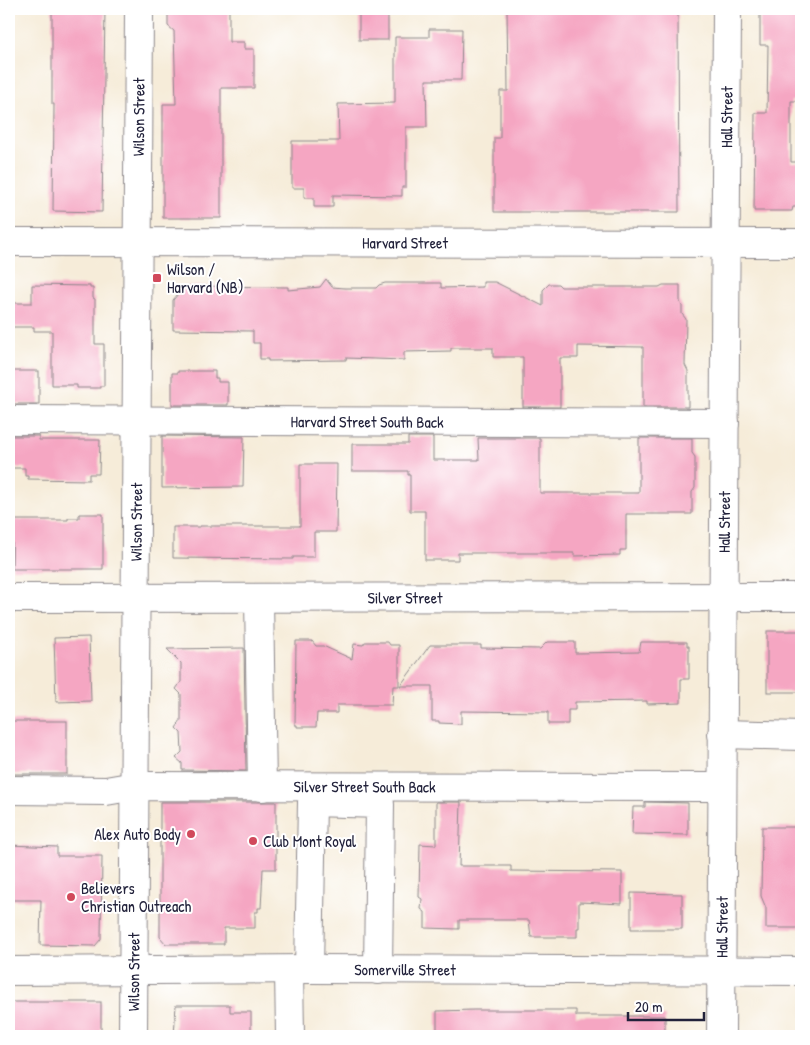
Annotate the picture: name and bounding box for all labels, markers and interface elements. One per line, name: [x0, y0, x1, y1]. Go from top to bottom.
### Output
street label: Wilson Street: [127, 77, 150, 156]
street label: Hall Street: [715, 86, 738, 148]
street label: Harvard Street: [362, 231, 449, 254]
place label: Wilson / Harvard (NB): [167, 258, 243, 298]
marker: Wilson / Harvard (NB): [151, 272, 163, 284]
street label: Harvard Street South Back: [290, 410, 444, 433]
street label: Wilson Street: [125, 482, 147, 561]
street label: Hall Street: [713, 491, 735, 553]
street label: Silver Street: [367, 586, 443, 609]
street label: Silver Street South Back: [293, 775, 436, 798]
place label: Alex Auto Body: [94, 823, 181, 845]
marker: Alex Auto Body: [185, 828, 197, 840]
place label: Club Mont Royal: [263, 830, 357, 852]
marker: Club Mont Royal: [247, 835, 259, 847]
place label: Believers Christian Outreach: [81, 877, 191, 917]
marker: Believers Christian Outreach: [65, 891, 77, 903]
street label: Hall Street: [710, 896, 733, 958]
street label: Wilson Street: [122, 932, 145, 1011]
street label: Somerville Street: [354, 958, 456, 981]
scale bar: [628, 990, 704, 1022]
text: 20 m: [635, 996, 662, 1017]

